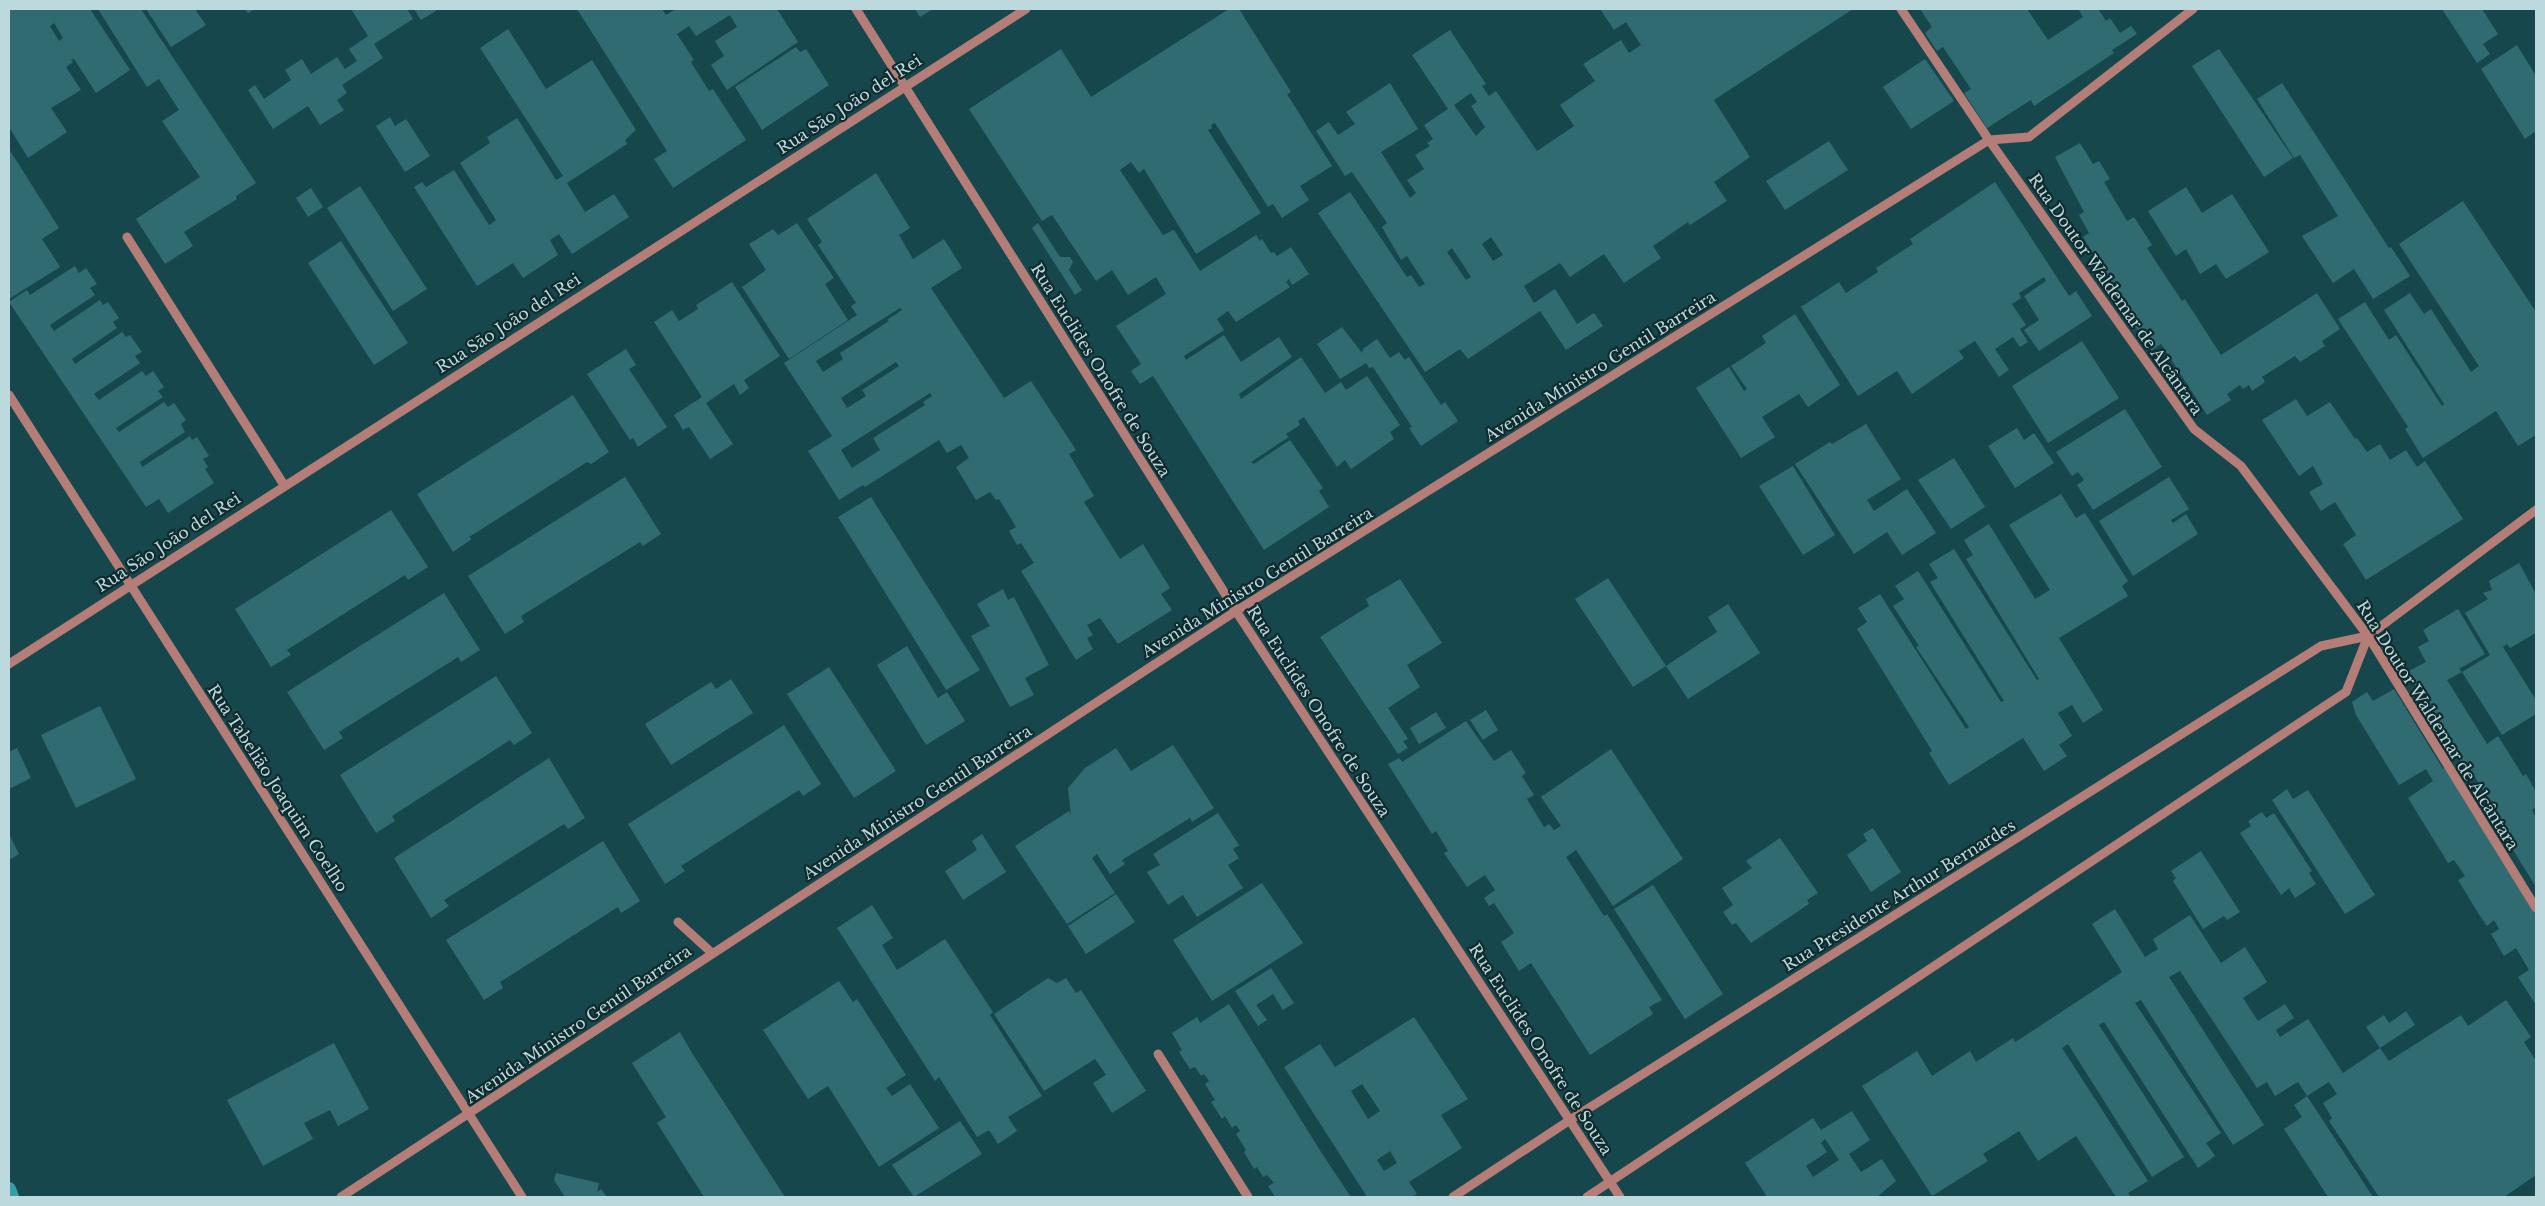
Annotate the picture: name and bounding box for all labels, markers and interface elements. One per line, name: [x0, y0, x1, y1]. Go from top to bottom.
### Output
street label: Rua São João del Rei: [773, 50, 925, 158]
street label: Rua Doutor Waldemar de Alcântara: [2025, 169, 2208, 419]
street label: Rua Euclides Onofre de Souza: [1027, 259, 1175, 481]
street label: Rua São João del Rei: [432, 269, 584, 377]
street label: Avenida Ministro Gentil Barreira: [1480, 286, 1719, 446]
street label: Rua São João del Rei: [92, 488, 244, 596]
street label: Avenida Ministro Gentil Barreira: [1137, 502, 1376, 662]
street label: Rua Doutor Waldemar de Alcântara: [2353, 597, 2523, 853]
street label: Rua Euclides Onofre de Souza: [1243, 601, 1395, 821]
street label: Rua Tabelião Joaquim Coelho: [203, 681, 353, 895]
street label: Avenida Ministro Gentil Barreira: [798, 720, 1035, 884]
street label: Rua Presidente Arthur Bernardes: [1779, 815, 2019, 975]
street label: Rua Euclides Onofre de Souza: [1465, 939, 1617, 1159]
street label: Avenida Ministro Gentil Barreira: [460, 941, 695, 1108]

